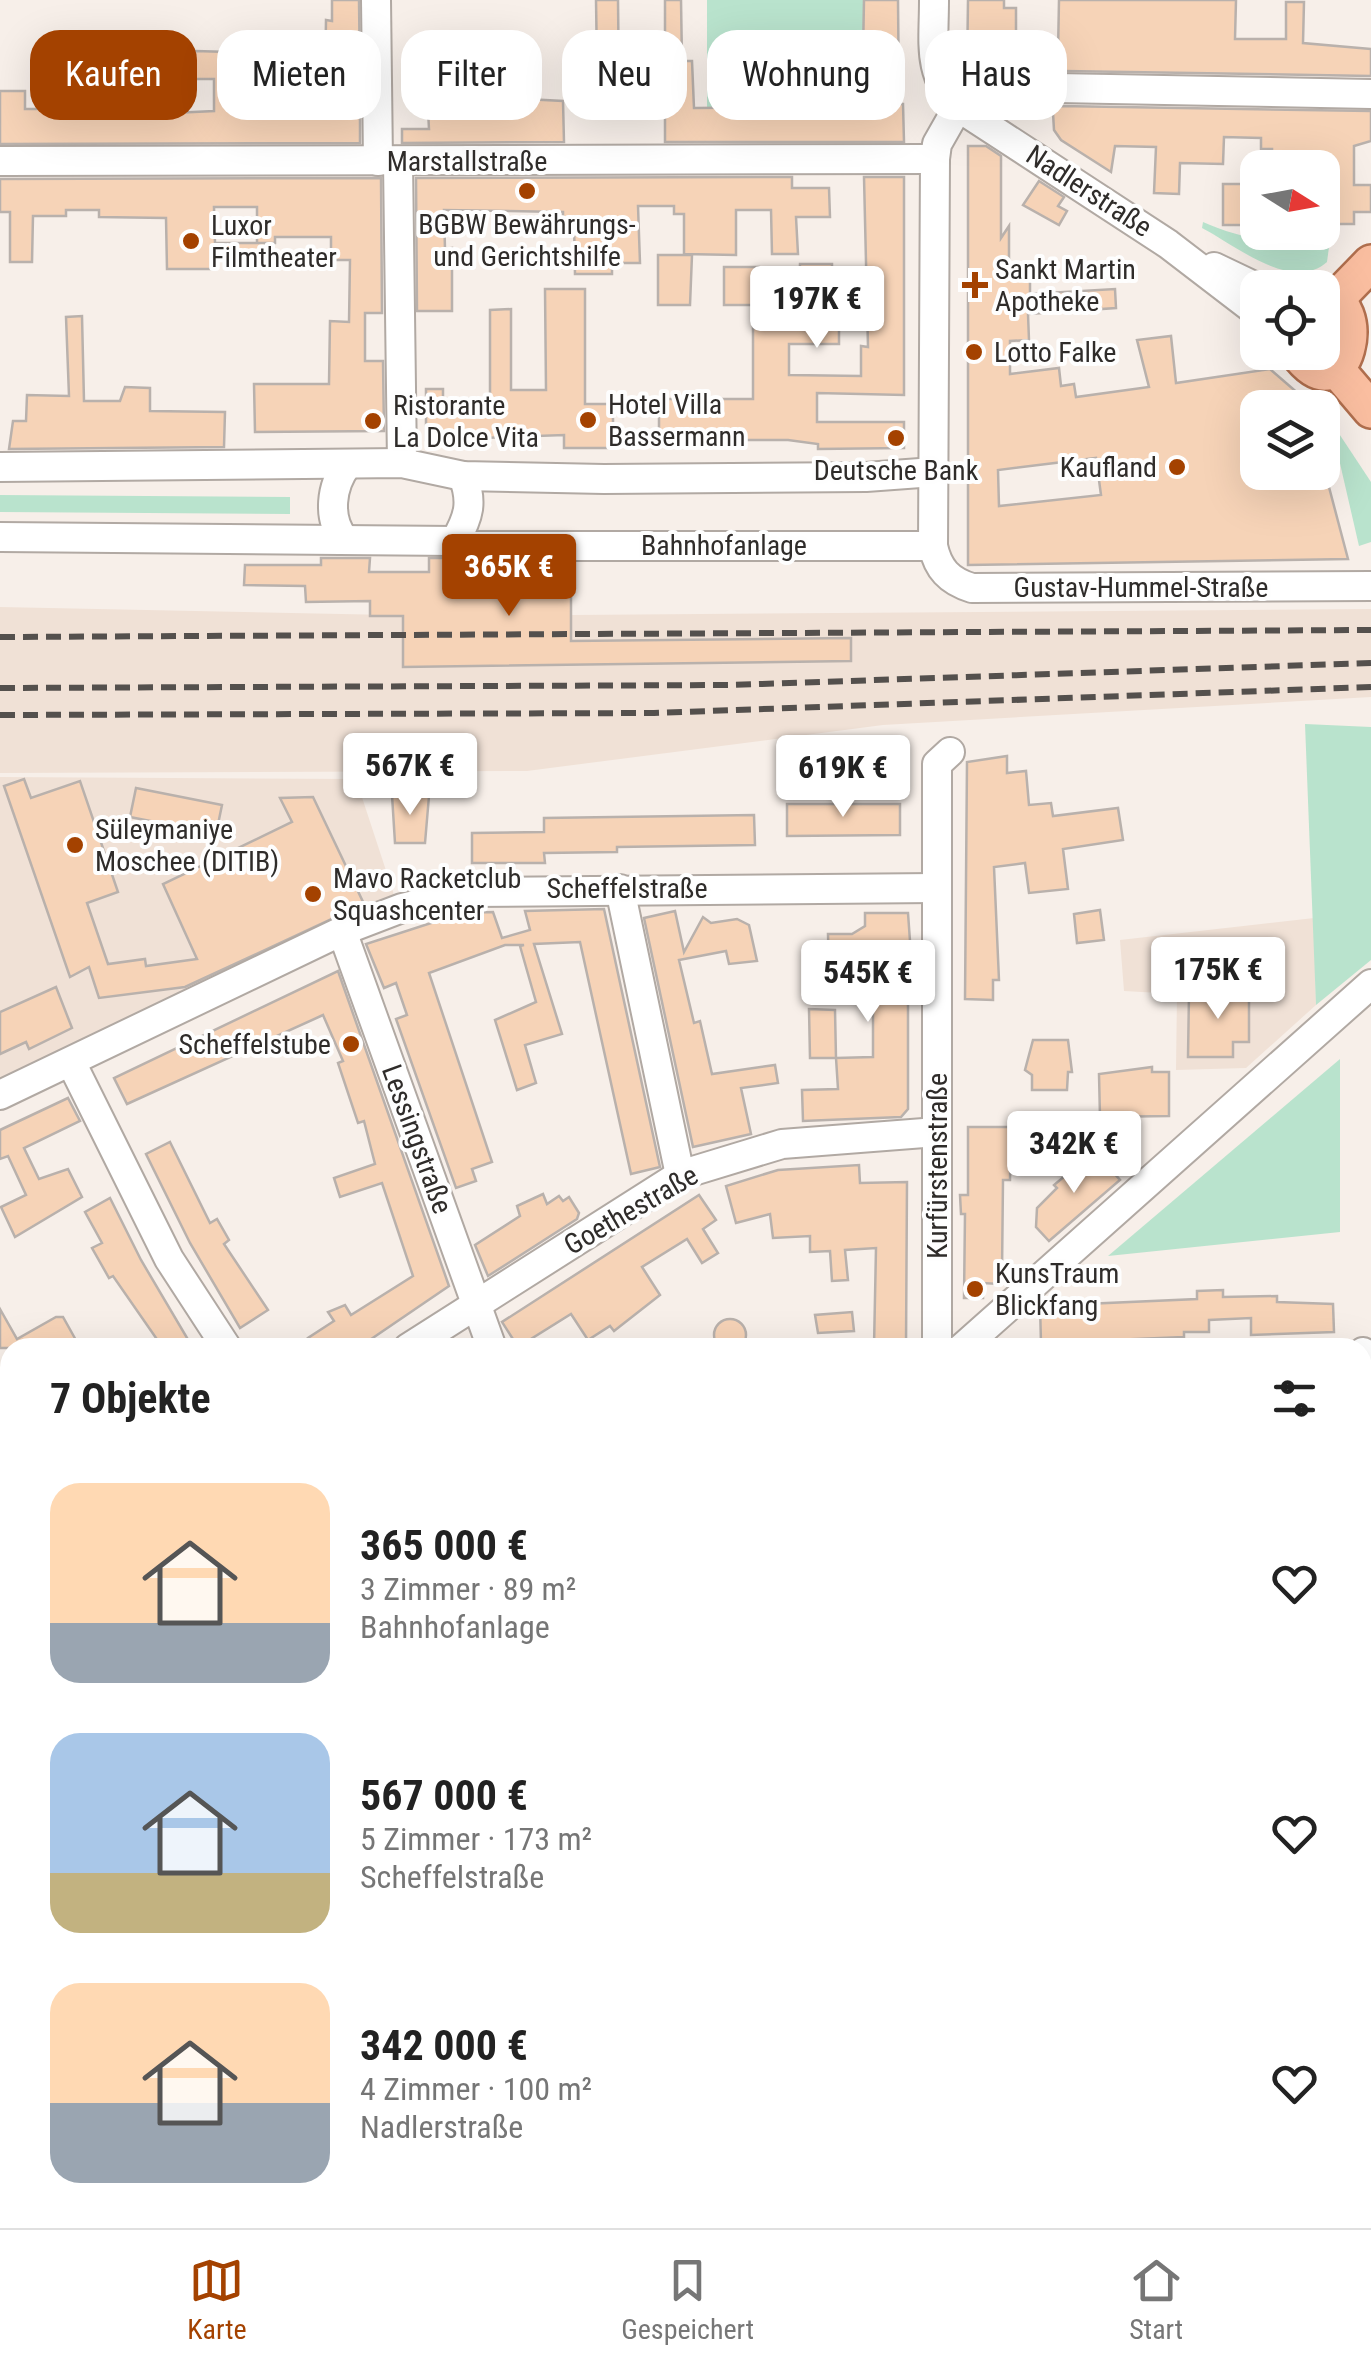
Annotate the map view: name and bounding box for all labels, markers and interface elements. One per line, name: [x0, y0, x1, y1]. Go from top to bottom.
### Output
chip: Kaufen: [30, 30, 197, 120]
chip: Mieten: [217, 30, 381, 120]
chip: Filter: [401, 30, 542, 120]
chip: Neu: [562, 30, 687, 120]
chip: Wohnung: [707, 30, 905, 120]
chip: Haus: [925, 30, 1067, 120]
street label: Nadlerstraße: [1020, 138, 1158, 244]
street label: Marstallstraße: [387, 145, 547, 178]
north arrow: [1240, 150, 1340, 250]
map controls: [1240, 150, 1340, 490]
marker: BGBW Bewährungs- und Gerichtshilfe: [516, 180, 538, 202]
place label: BGBW Bewährungs- und Gerichtshilfe: [418, 208, 636, 273]
place label: Luxor Filmtheater: [211, 209, 337, 274]
marker: Luxor Filmtheater: [180, 230, 202, 252]
place label: Sankt Martin Apotheke: [995, 253, 1136, 318]
pin: 197K €: [736, 266, 898, 351]
button: locate: [1240, 270, 1340, 370]
marker: Sankt Martin Apotheke: [964, 274, 986, 296]
text: 197K €: [772, 279, 862, 317]
place label: Lotto Falke: [994, 336, 1116, 369]
marker: Lotto Falke: [963, 341, 985, 363]
place label: Hotel Villa Bassermann: [608, 388, 746, 453]
place label: Ristorante La Dolce Vita: [393, 389, 539, 454]
button: layers: [1240, 390, 1340, 490]
marker: Hotel Villa Bassermann: [577, 409, 599, 431]
marker: Ristorante La Dolce Vita: [362, 410, 384, 432]
marker: Deutsche Bank: [885, 427, 907, 449]
place label: Kaufland: [1060, 451, 1157, 484]
place label: Deutsche Bank: [814, 454, 979, 487]
marker: Kaufland: [1166, 456, 1188, 478]
street label: Bahnhofanlage: [641, 529, 807, 562]
pin: 365K €: [428, 534, 590, 619]
text: 365K €: [464, 547, 554, 585]
street label: Gustav-Hummel-Straße: [1014, 571, 1268, 604]
pin: 567K €: [329, 733, 491, 818]
pin: 619K €: [762, 735, 924, 820]
text: 567K €: [365, 746, 455, 784]
text: 619K €: [798, 748, 888, 786]
place label: Süleymaniye Moschee (DITIB): [95, 813, 279, 878]
marker: Süleymaniye Moschee (DITIB): [64, 834, 86, 856]
place label: Mavo Racketclub Squashcenter: [333, 862, 521, 927]
street label: Scheffelstraße: [546, 872, 708, 905]
marker: Mavo Racketclub Squashcenter: [302, 883, 324, 905]
pin: 175K €: [1137, 937, 1299, 1022]
pin: 545K €: [787, 940, 949, 1025]
text: 175K €: [1173, 950, 1263, 988]
text: 545K €: [823, 953, 913, 991]
place label: Scheffelstube: [178, 1028, 331, 1061]
marker: Scheffelstube: [340, 1033, 362, 1055]
street label: Lessingstraße: [375, 1060, 459, 1218]
street label: Kurfürstenstraße: [921, 1073, 954, 1259]
pin: 342K €: [993, 1111, 1155, 1196]
text: 342K €: [1029, 1124, 1119, 1162]
street label: Goethestraße: [558, 1158, 704, 1262]
place label: KunsTraum Blickfang: [995, 1257, 1119, 1322]
marker: KunsTraum Blickfang: [964, 1278, 986, 1300]
icon: filters: [1267, 1371, 1322, 1426]
text: 7 Objekte: [50, 1374, 211, 1423]
text: 365 000 €: [360, 1521, 528, 1570]
icon: home: [130, 1523, 250, 1643]
icon: heart: [1267, 1556, 1322, 1611]
text: 3 Zimmer · 89 m²: [360, 1570, 576, 1608]
text: Bahnhofanlage: [360, 1608, 550, 1646]
text: 567 000 €: [360, 1771, 528, 1820]
icon: home: [130, 1773, 250, 1893]
icon: heart: [1267, 1806, 1322, 1861]
text: 5 Zimmer · 173 m²: [360, 1820, 592, 1858]
text: Scheffelstraße: [360, 1858, 544, 1896]
text: 342 000 €: [360, 2021, 528, 2070]
icon: home: [130, 2023, 250, 2143]
icon: heart: [1267, 2056, 1322, 2111]
text: 4 Zimmer · 100 m²: [360, 2070, 592, 2108]
text: Nadlerstraße: [360, 2108, 523, 2146]
tab: Karte: [187, 2253, 247, 2346]
tab: Gespeichert: [621, 2253, 754, 2346]
tab: Start: [1129, 2253, 1184, 2346]

